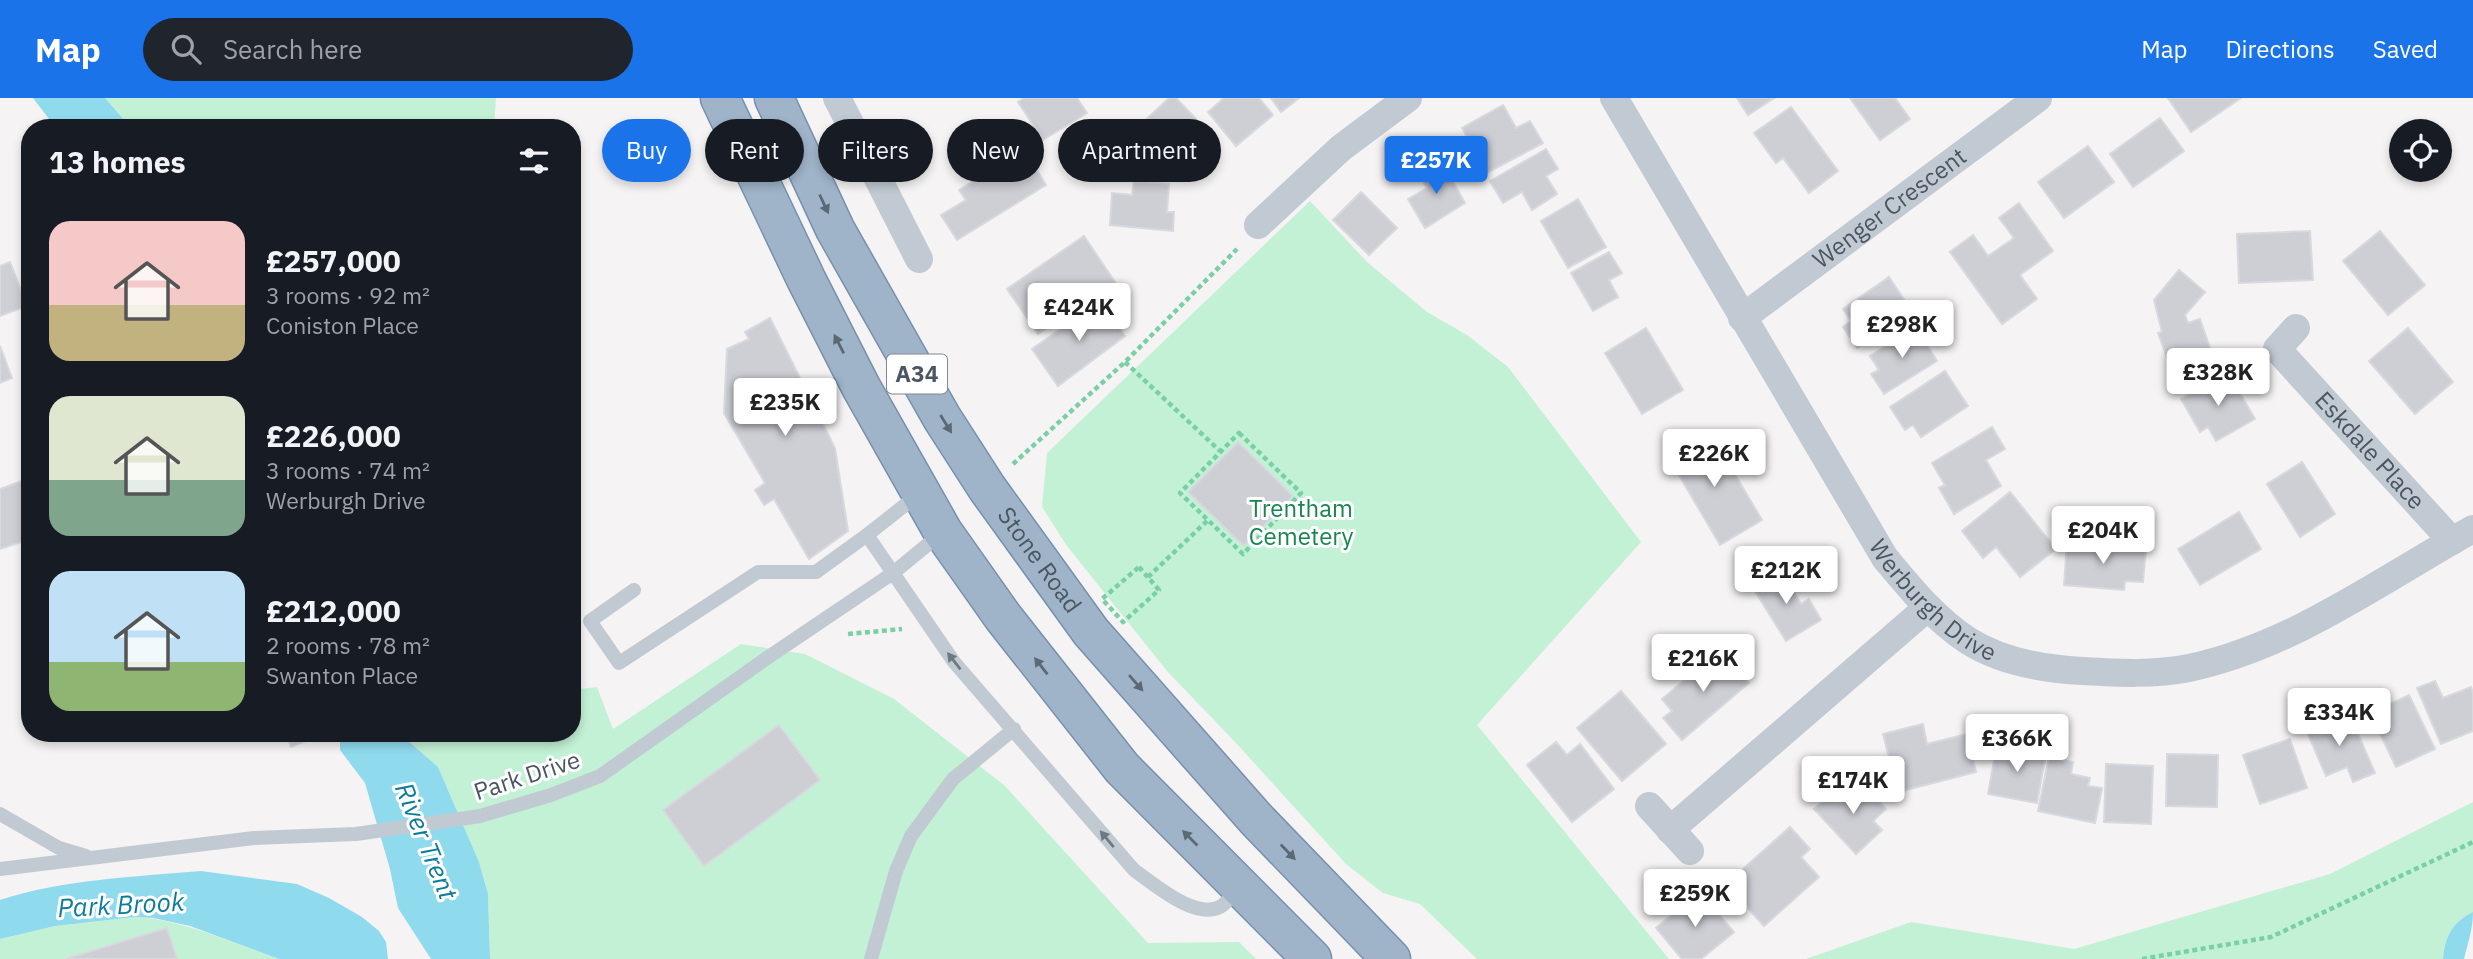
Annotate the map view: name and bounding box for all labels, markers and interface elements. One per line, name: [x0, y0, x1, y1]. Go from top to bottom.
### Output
search box: [143, 18, 633, 81]
text: Map: [35, 28, 101, 71]
icon: search: [167, 30, 205, 68]
text: Search here: [223, 32, 362, 66]
text: Map: [2141, 33, 2187, 65]
text: Directions: [2225, 33, 2335, 65]
text: Saved: [2373, 33, 2438, 65]
chip: Buy: [602, 119, 691, 182]
chip: Rent: [705, 119, 804, 182]
chip: Filters: [818, 119, 933, 182]
chip: New: [947, 119, 1044, 182]
chip: Apartment: [1058, 119, 1221, 182]
map controls: [2389, 119, 2452, 182]
button: locate: [2389, 119, 2452, 182]
pin: £257K: [1387, 136, 1485, 196]
street label: Wenger Crescent: [1806, 140, 1972, 275]
text: 13 homes: [49, 142, 186, 181]
icon: filters: [515, 142, 553, 180]
text: £257K: [1401, 144, 1471, 174]
one-way arrow: [818, 194, 830, 214]
text: £257,000: [266, 241, 401, 280]
icon: home: [105, 249, 189, 333]
text: 3 rooms · 92 m²: [266, 280, 430, 310]
pin: £424K: [1030, 284, 1128, 343]
text: £424K: [1044, 291, 1114, 321]
pin: £298K: [1853, 300, 1951, 360]
text: £298K: [1867, 308, 1937, 338]
text: Coniston Place: [266, 310, 419, 340]
one-way arrow: [834, 334, 845, 354]
pin: £328K: [2169, 348, 2267, 408]
road number: A34: [887, 354, 947, 394]
text: £328K: [2183, 356, 2253, 386]
pin: £235K: [736, 378, 834, 438]
street label: Eskdale Place: [2308, 384, 2433, 516]
text: £235K: [750, 386, 820, 416]
one-way arrow: [940, 415, 953, 434]
text: £226,000: [266, 416, 401, 455]
icon: home: [105, 424, 189, 508]
pin: £226K: [1665, 430, 1763, 489]
text: £226K: [1679, 437, 1749, 467]
text: 3 rooms · 74 m²: [266, 455, 430, 485]
text: Werburgh Drive: [266, 485, 426, 515]
park label: Trentham Cemetery: [1249, 492, 1353, 552]
street label: Stone Road: [991, 500, 1089, 619]
pin: £204K: [2054, 506, 2152, 566]
text: £204K: [2068, 514, 2138, 544]
street label: Werburgh Drive: [1862, 533, 2001, 668]
pin: £212K: [1737, 546, 1835, 606]
text: £212K: [1751, 554, 1821, 584]
text: £212,000: [266, 591, 401, 630]
icon: home: [105, 599, 189, 683]
text: 2 rooms · 78 m²: [266, 630, 430, 660]
pin: £216K: [1654, 634, 1752, 694]
text: £216K: [1668, 642, 1738, 672]
one-way arrow: [947, 652, 962, 670]
one-way arrow: [1034, 658, 1049, 676]
text: Swanton Place: [266, 660, 418, 690]
one-way arrow: [1128, 674, 1144, 692]
pin: £334K: [2290, 688, 2388, 748]
text: £334K: [2304, 696, 2374, 726]
pin: £366K: [1968, 714, 2066, 774]
text: £366K: [1982, 722, 2052, 752]
street label: Park Drive: [469, 743, 584, 807]
pin: £174K: [1804, 756, 1902, 816]
text: £174K: [1818, 764, 1888, 794]
water label: River Trent: [388, 777, 466, 905]
one-way arrow: [1100, 830, 1115, 847]
one-way arrow: [1183, 830, 1199, 847]
one-way arrow: [1280, 843, 1296, 860]
pin: £259K: [1646, 870, 1744, 929]
text: £259K: [1660, 877, 1730, 907]
water label: Park Brook: [57, 884, 186, 924]

